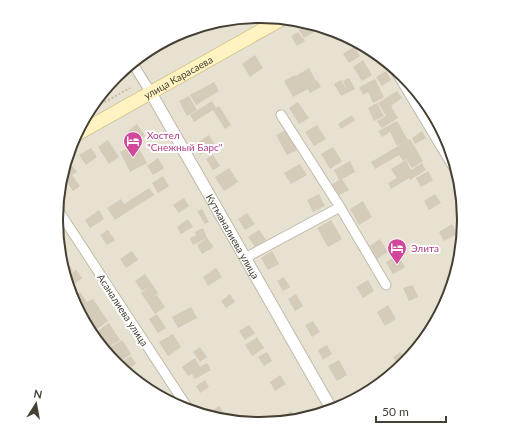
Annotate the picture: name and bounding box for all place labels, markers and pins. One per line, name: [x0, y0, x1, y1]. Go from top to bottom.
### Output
place label: Хостел "Снежный Барс": [147, 129, 223, 153]
hotel icon: Хостел "Снежный Барс": [122, 130, 144, 158]
hotel icon: Элита: [386, 237, 408, 265]
place label: Элита: [411, 242, 439, 254]

